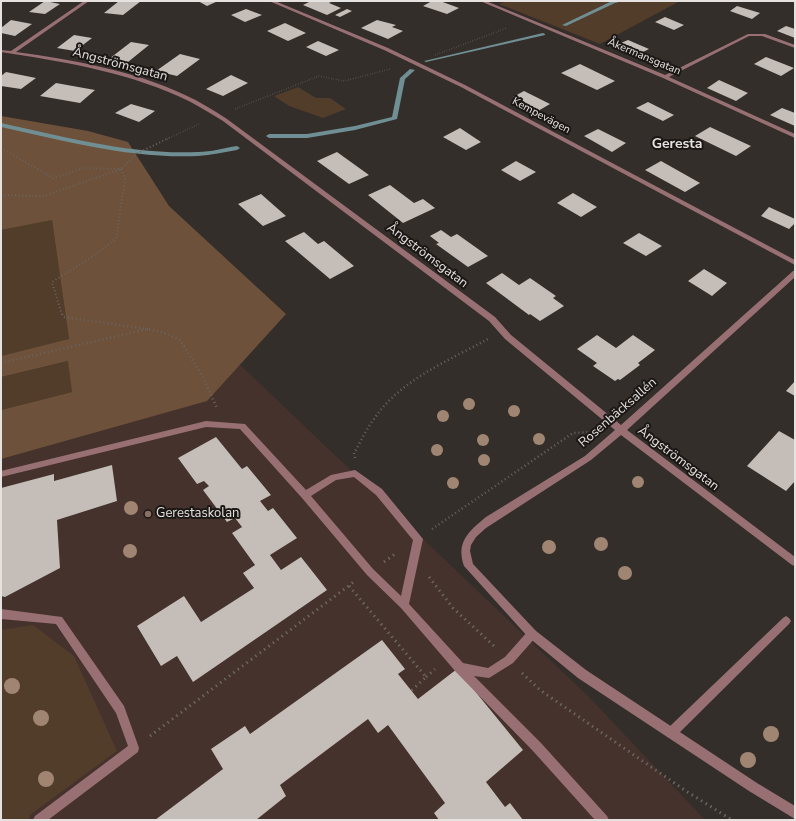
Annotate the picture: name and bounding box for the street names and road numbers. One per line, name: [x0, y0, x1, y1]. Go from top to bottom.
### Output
street label: Åkermansgatan: [605, 36, 683, 78]
street label: Ångströmsgatan: [71, 45, 169, 85]
street label: Kempevägen: [510, 95, 572, 137]
street label: Ångströmsgatan: [383, 220, 471, 292]
street label: Rosenbäcksallén: [576, 375, 660, 451]
street label: Ångströmsgatan: [634, 423, 722, 495]

